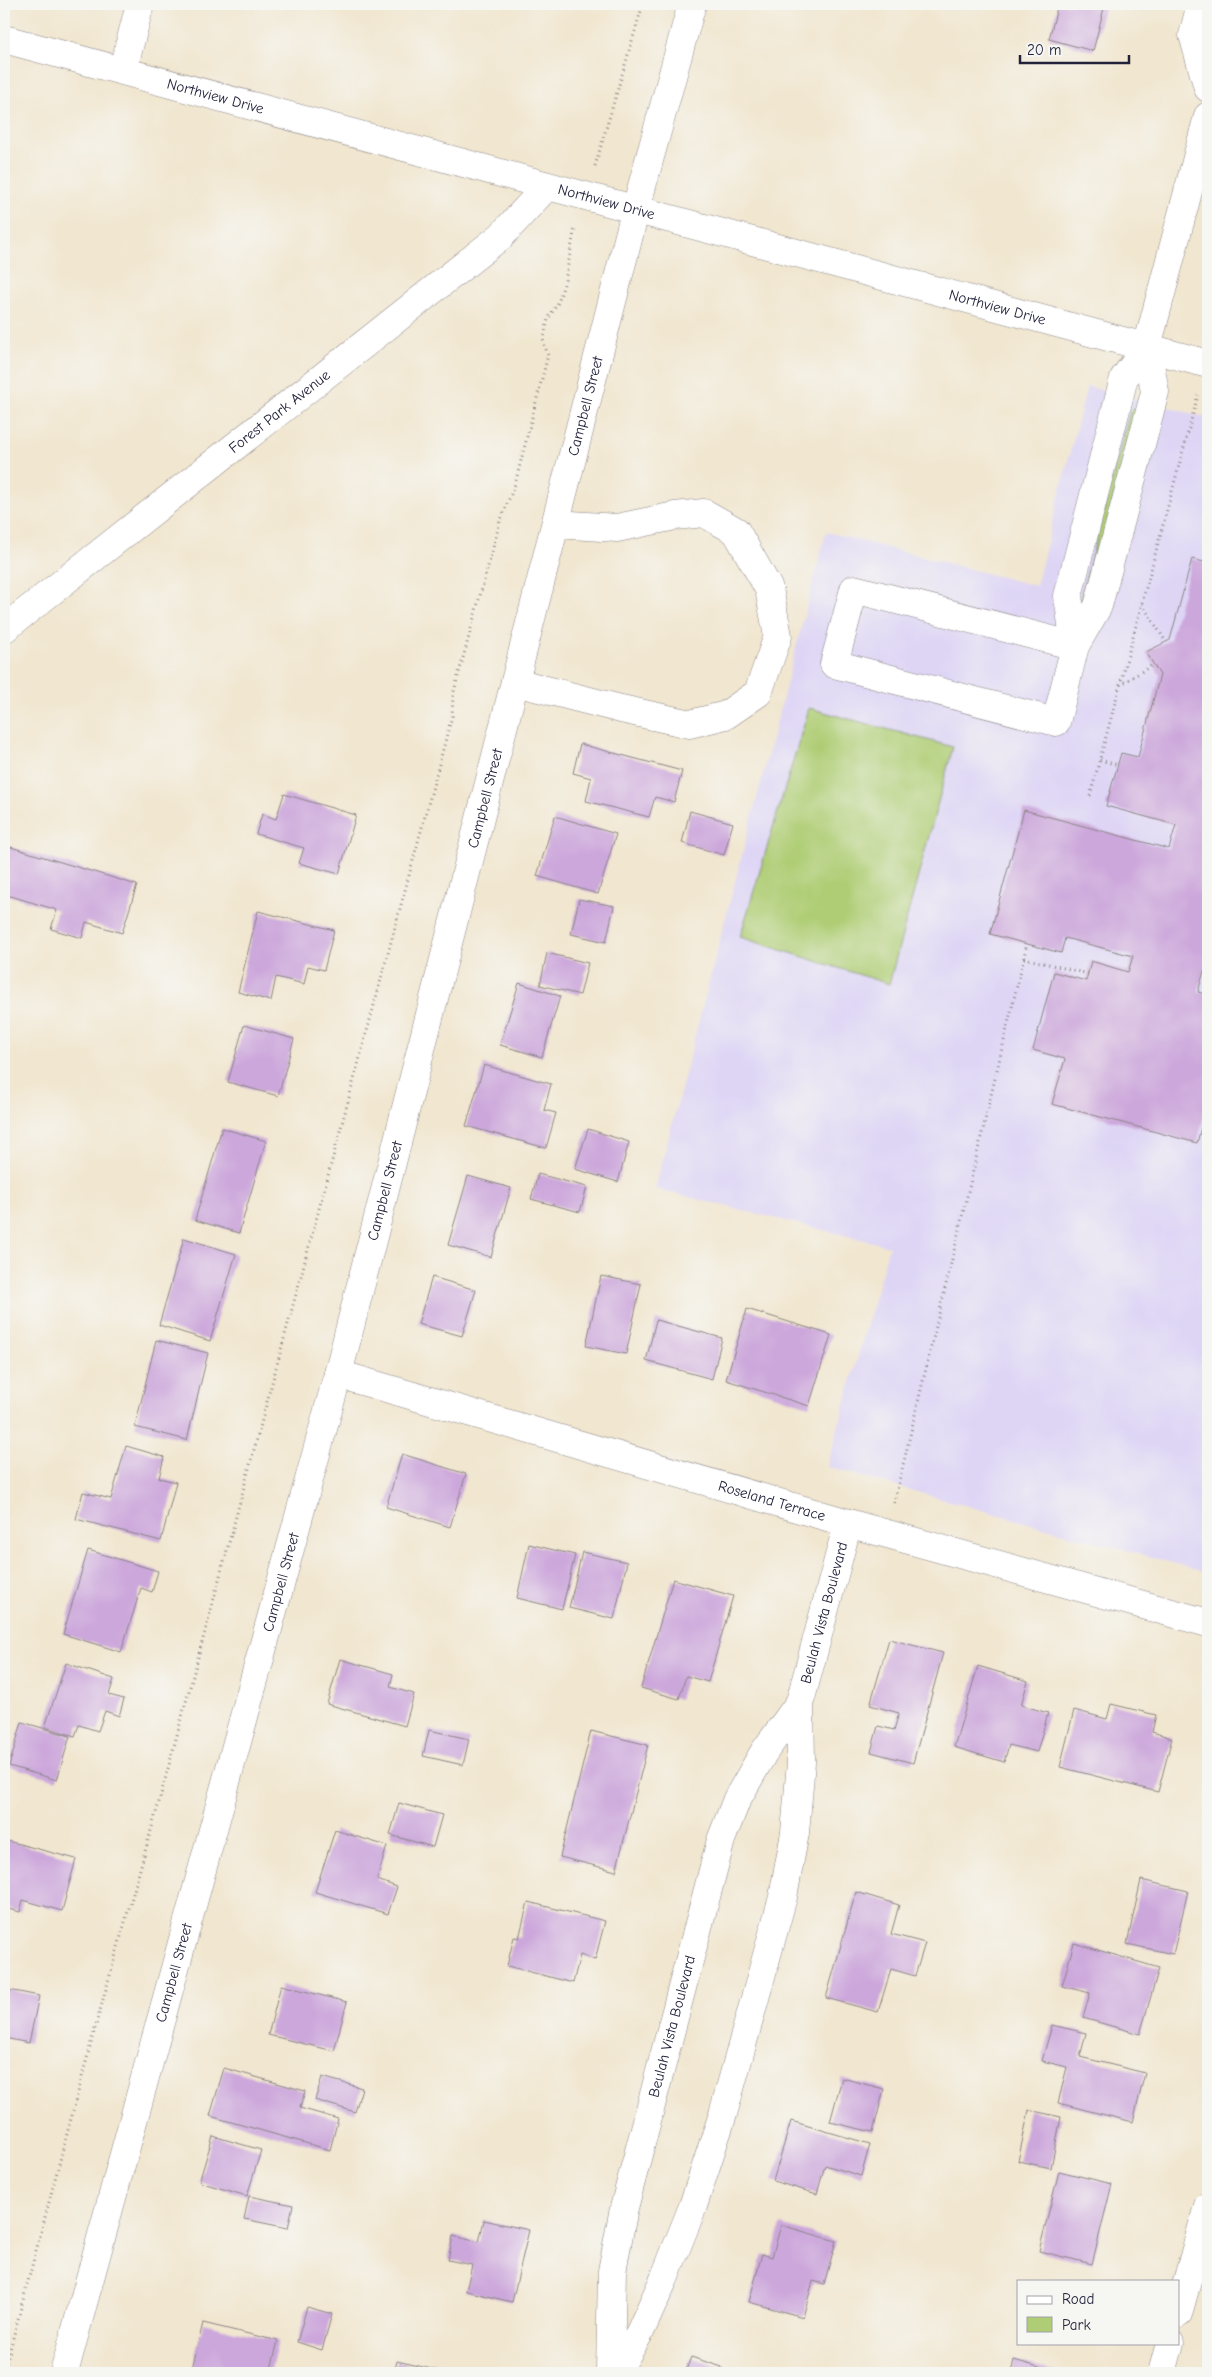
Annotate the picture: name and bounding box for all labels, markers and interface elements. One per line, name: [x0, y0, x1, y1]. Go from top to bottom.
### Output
scale bar: [1020, 32, 1128, 64]
text: 20 m: [1027, 41, 1061, 59]
street label: Northview Drive: [165, 74, 266, 118]
street label: Northview Drive: [556, 180, 657, 223]
street label: Northview Drive: [947, 285, 1048, 329]
street label: Campbell Street: [564, 354, 607, 458]
street label: Forest Park Avenue: [225, 365, 334, 457]
street label: Campbell Street: [464, 746, 507, 850]
street label: Campbell Street: [363, 1138, 406, 1242]
street label: Roseland Terrace: [716, 1477, 828, 1525]
street label: Campbell Street: [259, 1530, 303, 1634]
street label: Beulah Vista Boulevard: [796, 1540, 852, 1685]
street label: Campbell Street: [152, 1921, 196, 2024]
street label: Beulah Vista Boulevard: [645, 1954, 699, 2099]
legend: [1017, 2280, 1180, 2344]
text: Road: [1062, 2290, 1094, 2308]
text: Park: [1062, 2316, 1091, 2334]

